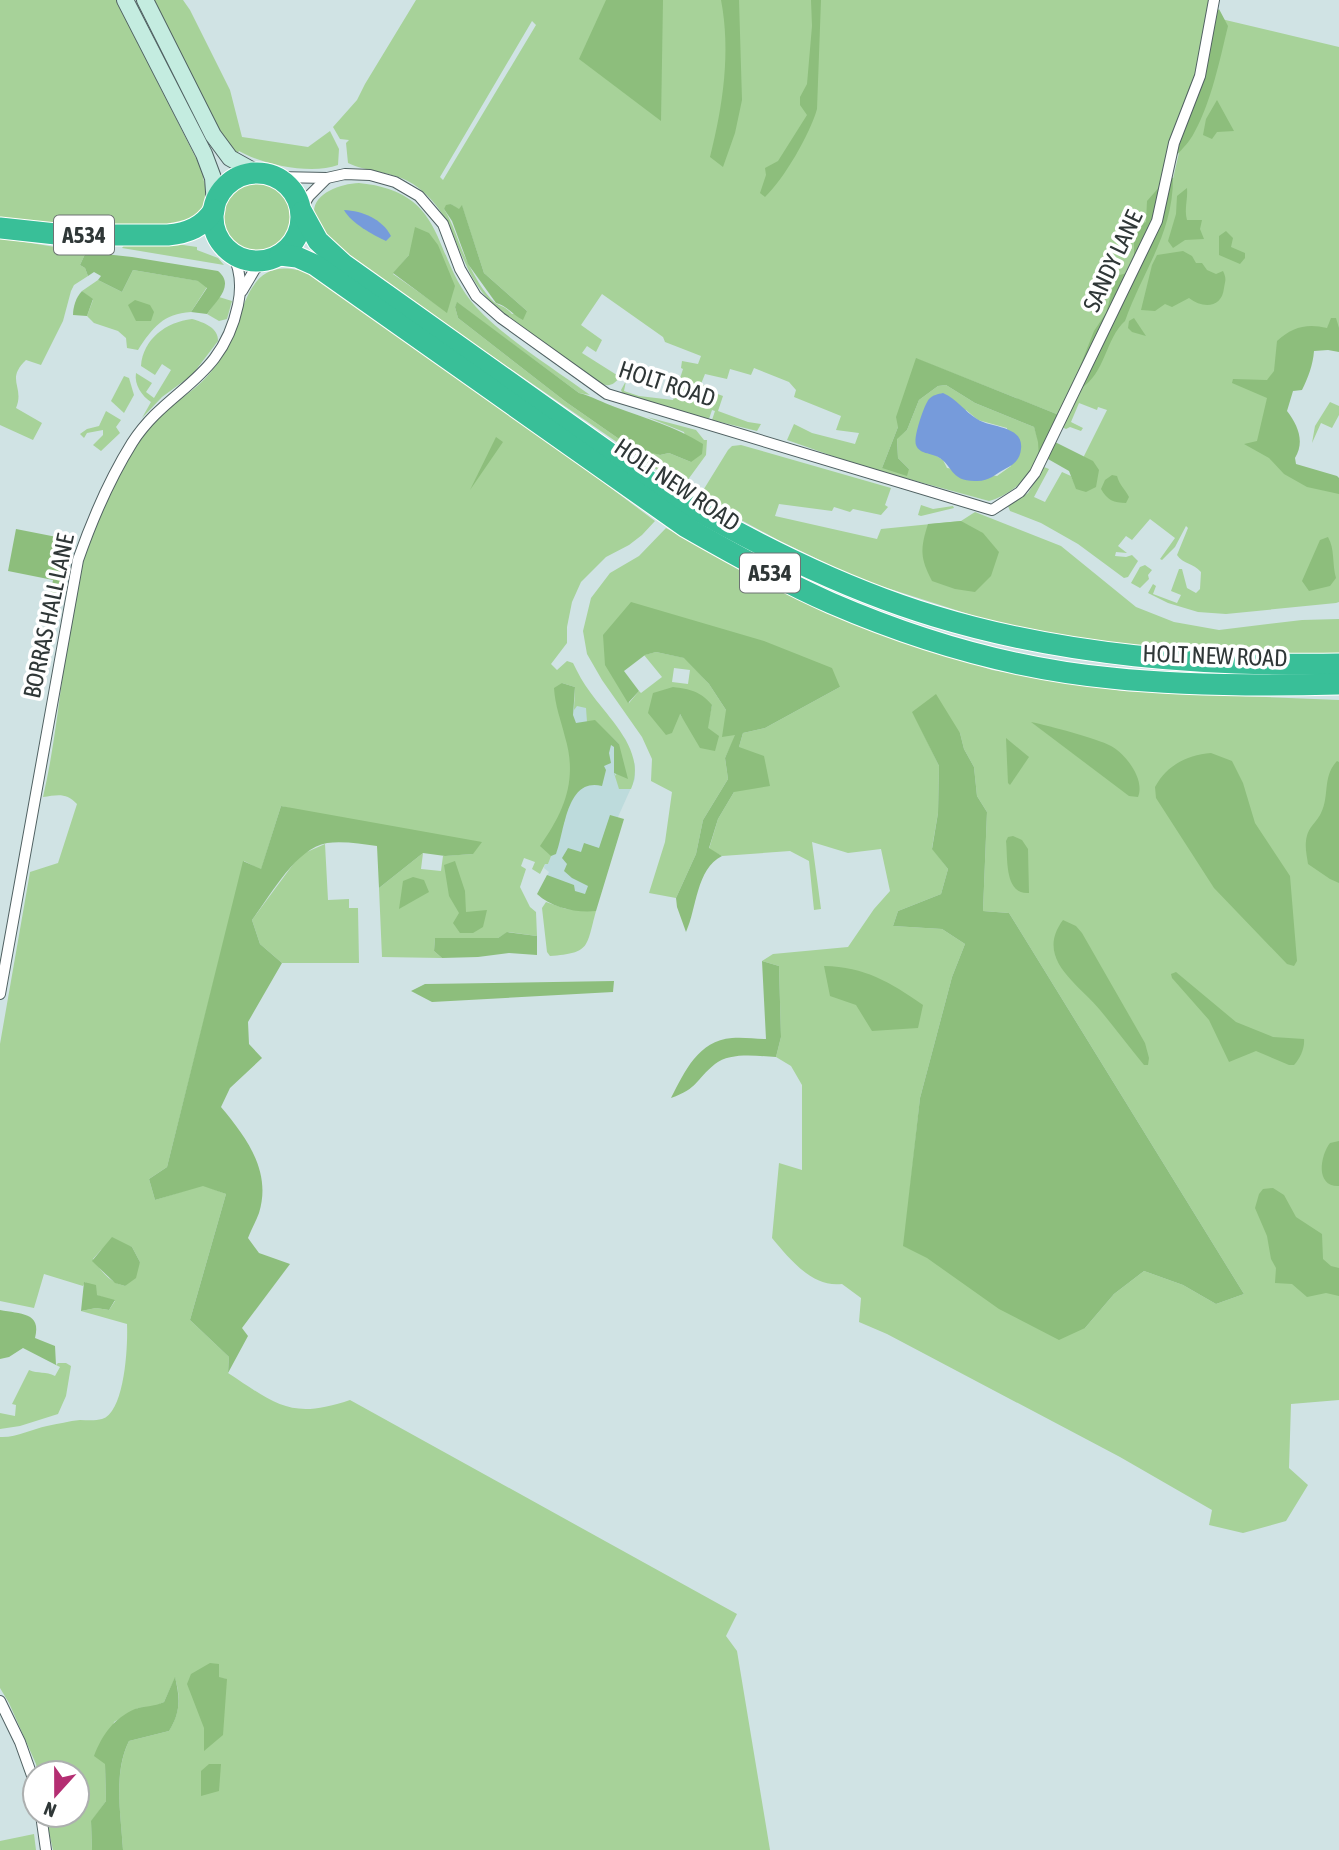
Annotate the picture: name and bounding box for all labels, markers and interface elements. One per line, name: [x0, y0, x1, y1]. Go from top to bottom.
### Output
street label: SANDY LANE: [1077, 206, 1148, 315]
road number: A534: [54, 216, 114, 254]
street label: HOLT ROAD: [615, 355, 719, 412]
street label: HOLT NEW ROAD: [610, 433, 745, 536]
street label: BORRAS HALL LANE: [18, 531, 79, 701]
road number: A534: [740, 554, 800, 593]
street label: HOLT NEW ROAD: [1142, 639, 1288, 672]
north arrow: [21, 1759, 91, 1829]
text: N: [41, 1798, 59, 1822]

